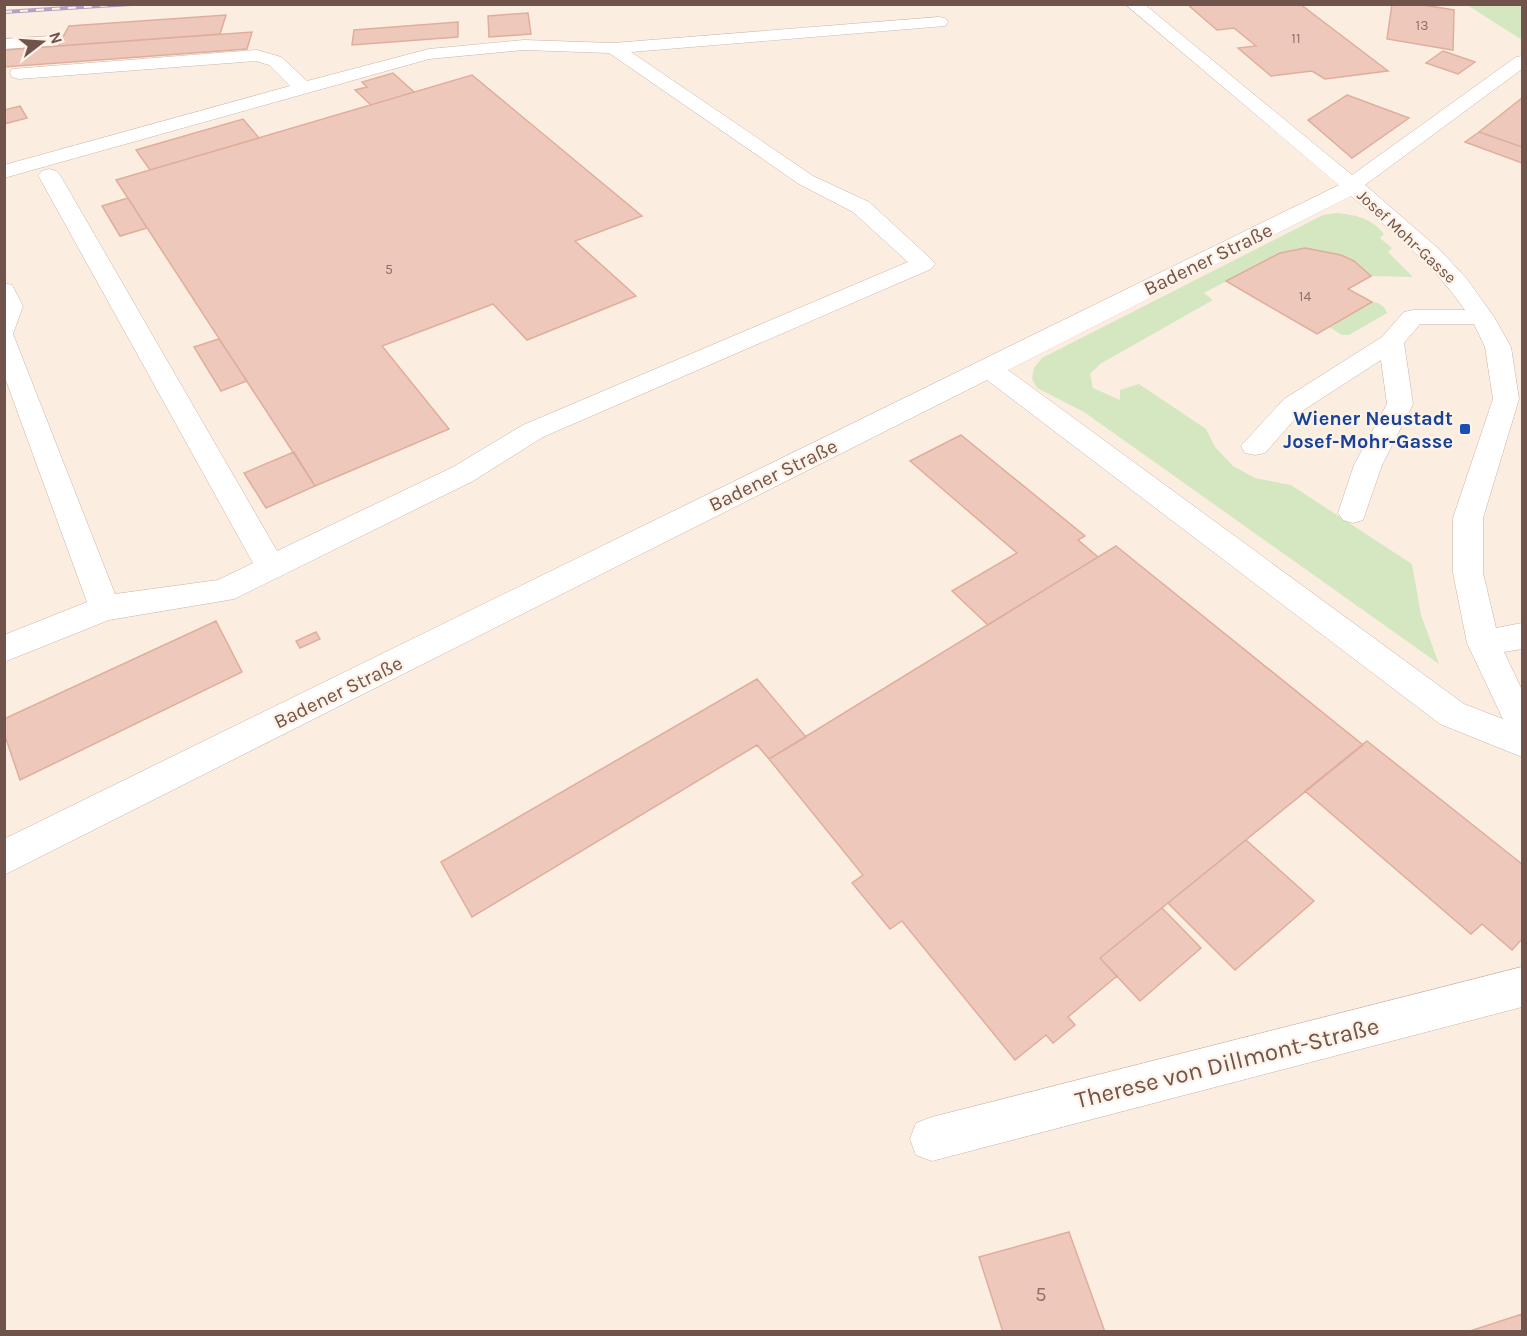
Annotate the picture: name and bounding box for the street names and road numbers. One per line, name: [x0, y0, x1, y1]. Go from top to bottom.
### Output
street label: Josef Mohr-Gasse: [1353, 186, 1460, 287]
street label: Badener Straße: [1140, 218, 1276, 301]
street label: Badener Straße: [705, 434, 841, 517]
street label: Badener Straße: [270, 651, 406, 734]
street label: Therese von Dillmont-Straße: [1072, 1012, 1382, 1114]

